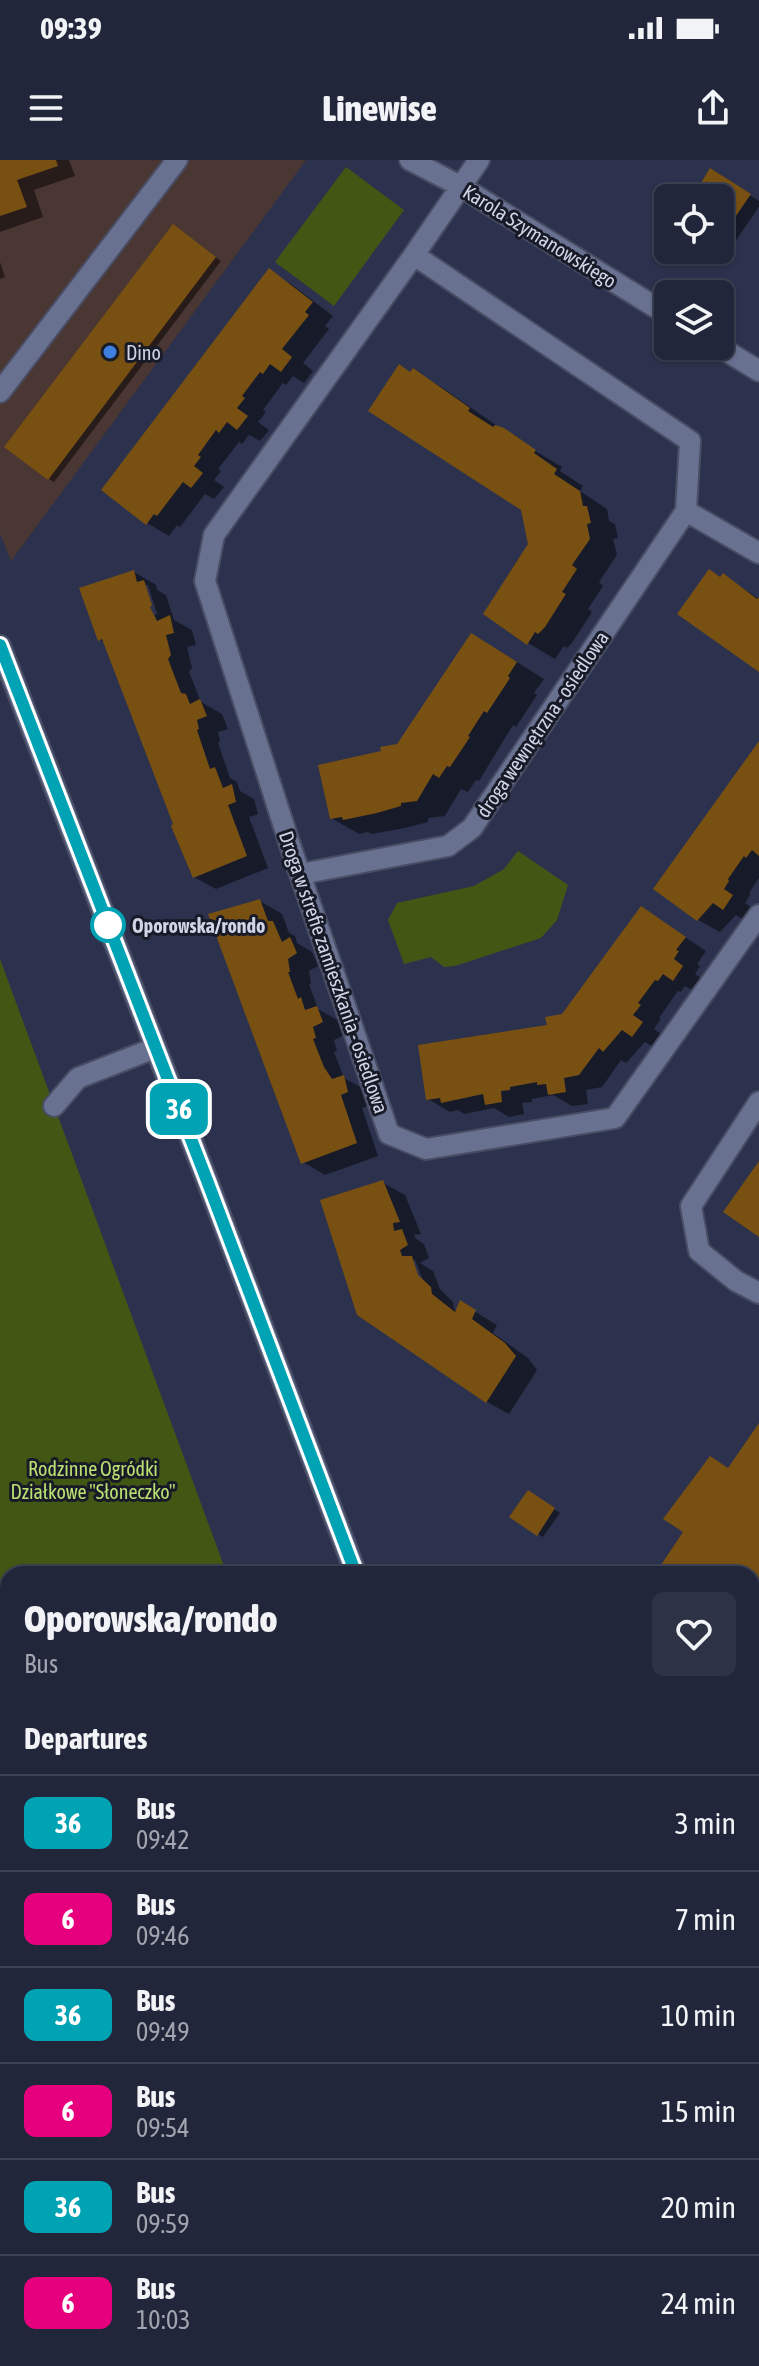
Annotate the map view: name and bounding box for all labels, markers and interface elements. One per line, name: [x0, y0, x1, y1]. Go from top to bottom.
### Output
text: 09:39: [40, 11, 102, 45]
icon: menu: [24, 86, 68, 130]
icon: share: [691, 86, 735, 130]
text: Linewise: [322, 87, 437, 129]
street label: Karola Szymanowskiego: [459, 180, 621, 292]
map controls: [654, 184, 734, 360]
button: locate: [654, 184, 734, 264]
button: layers: [654, 280, 734, 360]
place label: Dino: [126, 341, 161, 364]
marker: Dino: [101, 343, 119, 361]
street label: droga wewnętrzna - osiedlowa: [471, 627, 613, 821]
street label: Droga w strefie zamieszkania - osiedlowa: [275, 828, 393, 1116]
marker: Oporowska/rondo: [91, 908, 125, 942]
place label: Oporowska/rondo: [132, 914, 265, 937]
line badge: 36: [143, 1083, 215, 1135]
text: 36: [166, 1093, 192, 1125]
park label: Rodzinne Ogródki Działkowe "Słoneczko": [11, 1457, 175, 1503]
button: heart: [652, 1592, 736, 1676]
text: Oporowska/rondo: [24, 1597, 277, 1640]
text: Bus: [24, 1649, 58, 1679]
text: Departures: [24, 1721, 147, 1755]
text: Bus: [136, 1791, 175, 1825]
text: 3 min: [675, 1806, 736, 1840]
text: 36: [55, 1807, 81, 1839]
text: 09:42: [136, 1825, 190, 1855]
text: Bus: [136, 1887, 175, 1921]
text: 7 min: [675, 1902, 736, 1936]
text: 6: [61, 1903, 75, 1935]
text: 09:46: [136, 1921, 190, 1951]
text: Bus: [136, 1983, 175, 2017]
text: 10 min: [661, 1998, 736, 2032]
text: 36: [55, 1999, 81, 2031]
text: 09:49: [136, 2017, 190, 2047]
text: Bus: [136, 2079, 175, 2113]
text: 15 min: [661, 2094, 736, 2128]
text: 6: [61, 2095, 75, 2127]
text: 09:54: [136, 2113, 190, 2143]
text: Bus: [136, 2175, 175, 2209]
text: 20 min: [661, 2190, 736, 2224]
text: 36: [55, 2191, 81, 2223]
text: 09:59: [136, 2209, 190, 2239]
text: Bus: [136, 2271, 175, 2305]
text: 24 min: [661, 2286, 736, 2320]
text: 6: [61, 2287, 75, 2319]
text: 10:03: [136, 2305, 191, 2335]

